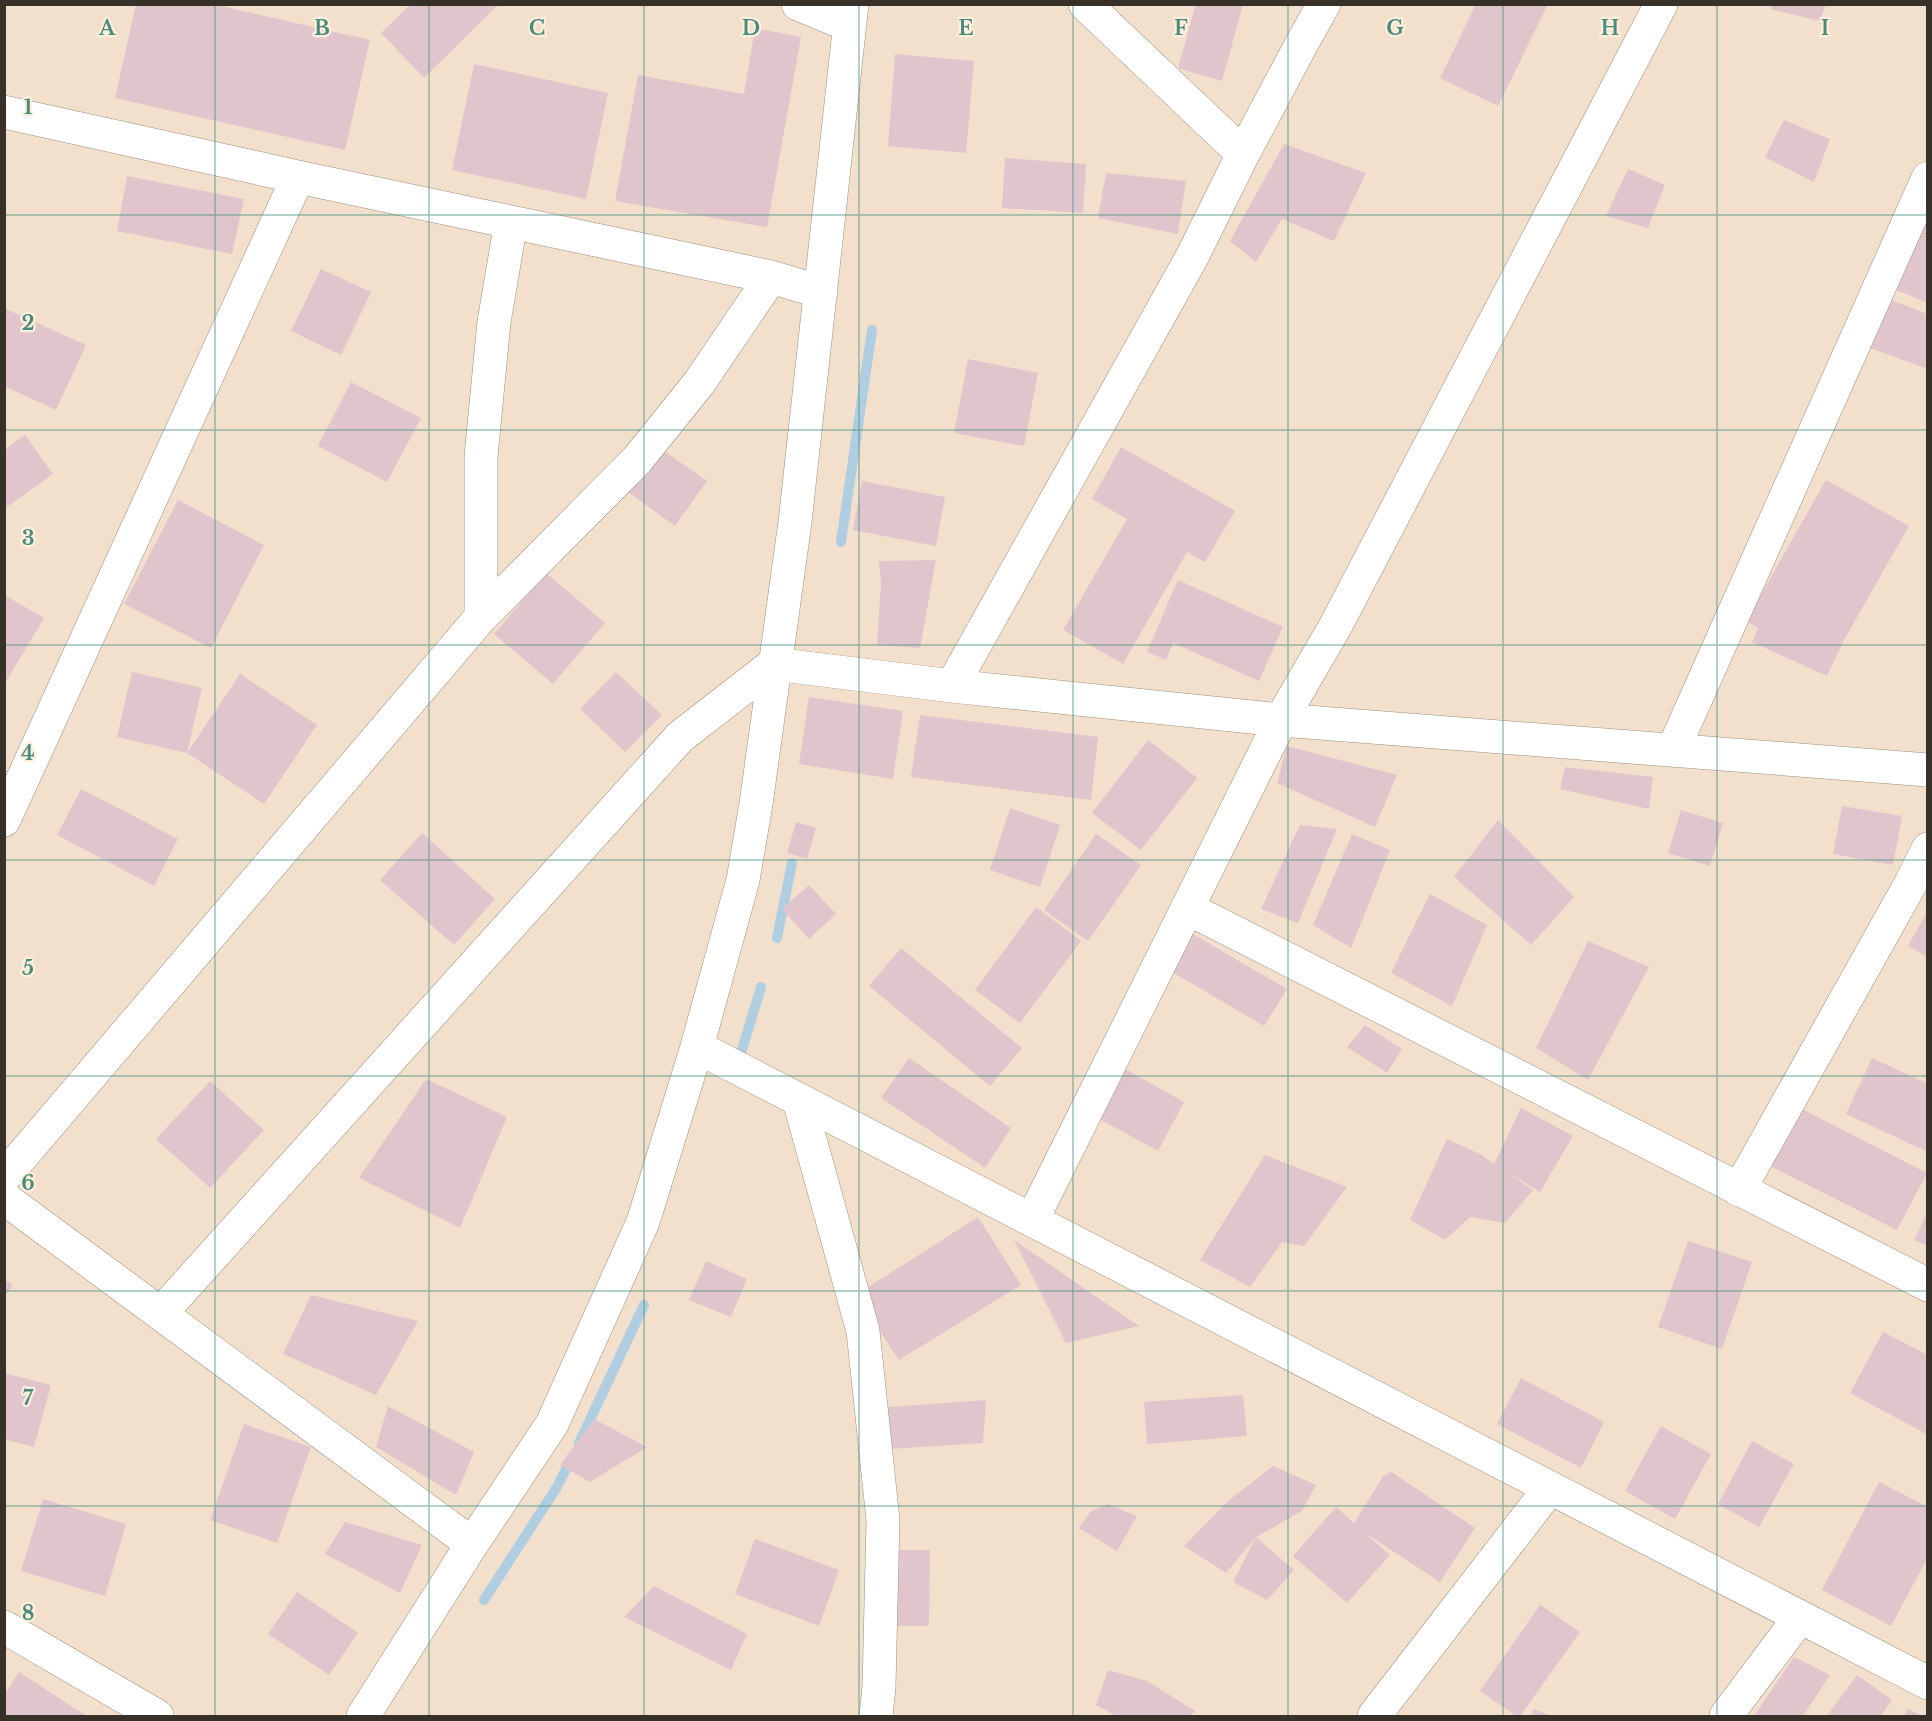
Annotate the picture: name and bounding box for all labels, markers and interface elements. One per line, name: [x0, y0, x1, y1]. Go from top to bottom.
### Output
text: A: [98, 16, 116, 40]
text: B: [314, 16, 330, 40]
text: C: [529, 16, 545, 40]
text: D: [742, 16, 760, 40]
text: E: [958, 16, 974, 40]
text: F: [1174, 16, 1188, 40]
text: G: [1386, 16, 1404, 40]
text: H: [1601, 16, 1620, 40]
text: I: [1821, 16, 1829, 40]
text: 1: [24, 95, 33, 119]
text: 2: [21, 311, 35, 335]
text: 3: [22, 526, 34, 550]
text: 4: [21, 741, 35, 765]
text: 5: [22, 956, 34, 980]
text: 6: [21, 1171, 35, 1195]
text: 7: [23, 1386, 34, 1410]
text: 8: [22, 1601, 34, 1625]

